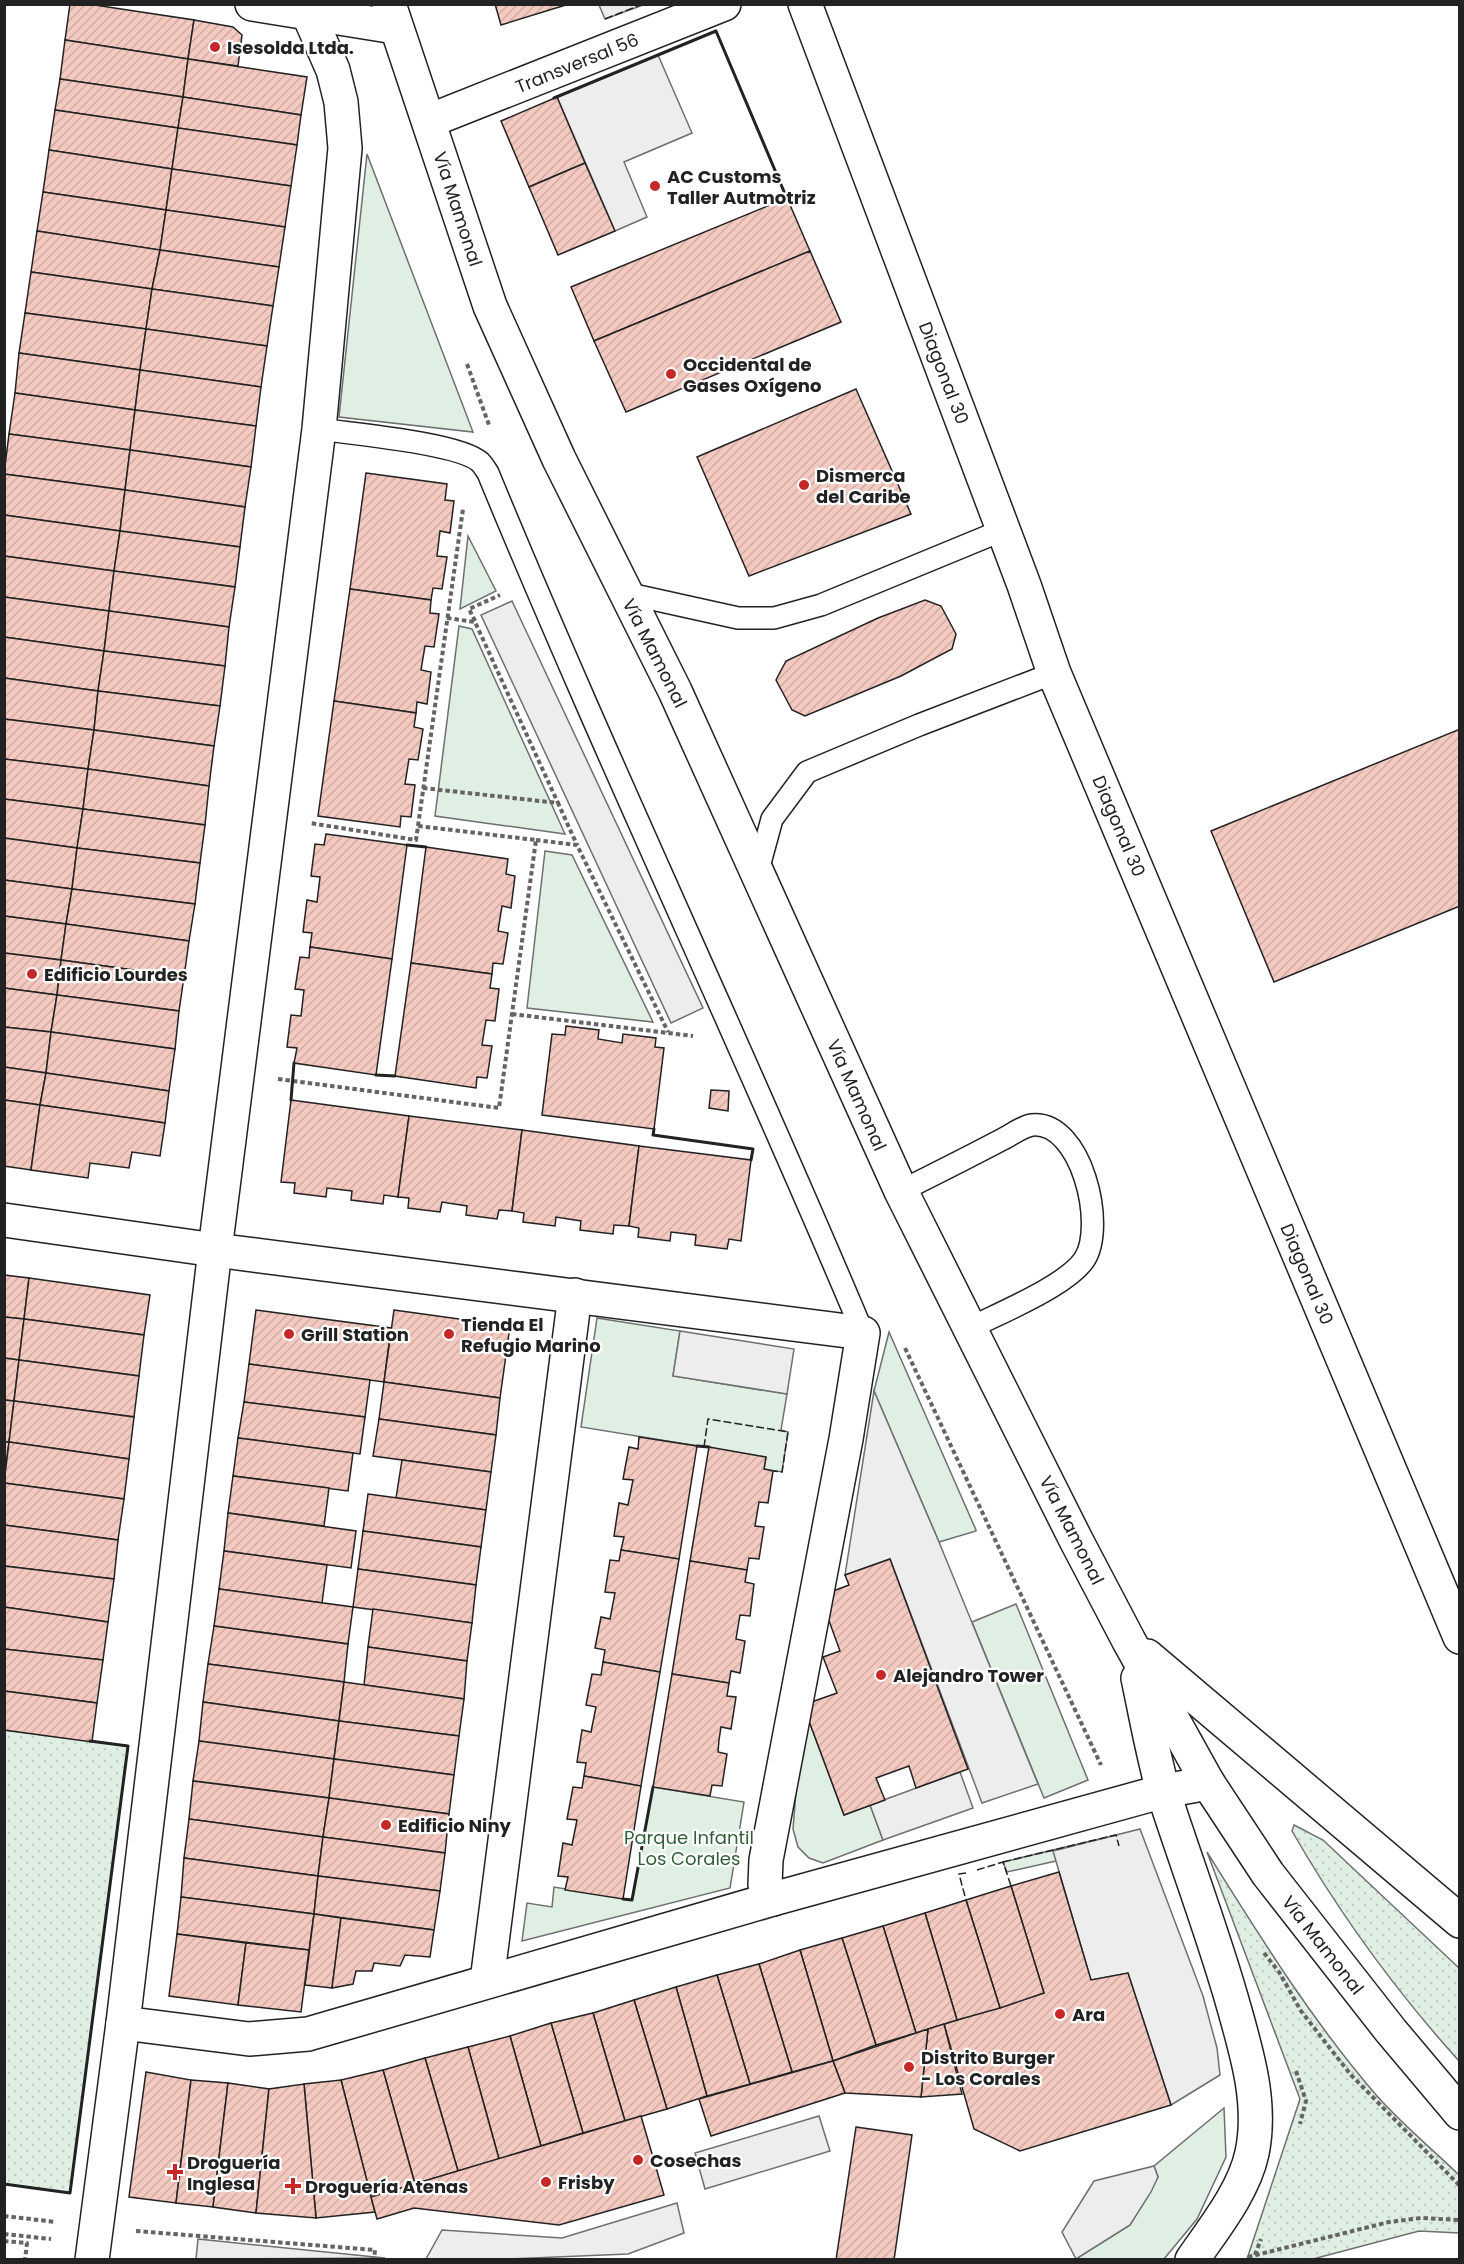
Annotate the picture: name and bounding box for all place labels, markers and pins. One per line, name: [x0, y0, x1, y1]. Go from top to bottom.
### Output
place label: Isesolda Ltda.: [227, 35, 354, 60]
marker: Isesolda Ltda.: [208, 40, 222, 54]
place label: AC Customs Taller Autmotriz: [667, 164, 816, 210]
marker: AC Customs Taller Autmotriz: [648, 179, 662, 193]
place label: Occidental de Gases Oxígeno: [683, 352, 821, 398]
marker: Occidental de Gases Oxígeno: [664, 367, 678, 381]
place label: Dismerca del Caribe: [816, 463, 911, 509]
marker: Dismerca del Caribe: [797, 478, 811, 492]
place label: Edificio Lourdes: [44, 962, 188, 987]
marker: Edificio Lourdes: [25, 967, 39, 981]
place label: Tienda El Refugio Marino: [461, 1312, 601, 1358]
place label: Grill Station: [301, 1322, 409, 1347]
marker: Grill Station: [282, 1327, 296, 1341]
marker: Tienda El Refugio Marino: [442, 1327, 456, 1341]
place label: Alejandro Tower: [893, 1663, 1044, 1688]
marker: Alejandro Tower: [874, 1668, 888, 1682]
place label: Edificio Niny: [398, 1813, 512, 1838]
marker: Edificio Niny: [379, 1818, 393, 1832]
place label: Ara: [1072, 2002, 1105, 2027]
marker: Ara: [1053, 2007, 1067, 2021]
place label: Distrito Burger - Los Corales: [921, 2045, 1055, 2091]
marker: Distrito Burger - Los Corales: [902, 2060, 916, 2074]
place label: Cosechas: [650, 2148, 742, 2173]
place label: Droguería Inglesa: [187, 2150, 280, 2196]
marker: Cosechas: [631, 2153, 645, 2167]
marker: Droguería Inglesa: [168, 2165, 182, 2179]
place label: Frisby: [558, 2170, 615, 2195]
place label: Droguería Atenas: [305, 2174, 468, 2199]
marker: Frisby: [539, 2175, 553, 2189]
marker: Droguería Atenas: [286, 2179, 300, 2193]

